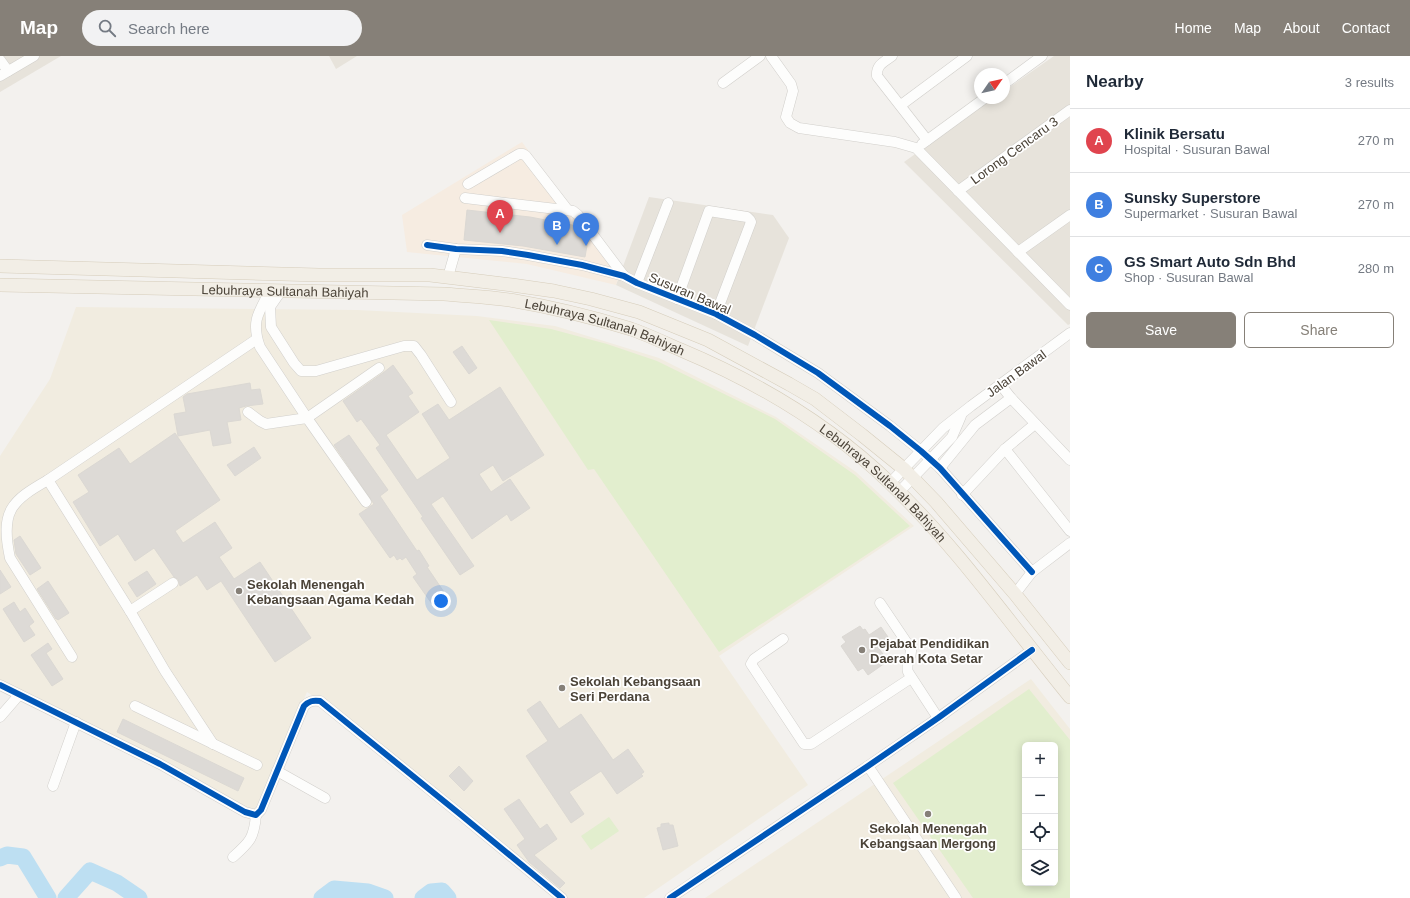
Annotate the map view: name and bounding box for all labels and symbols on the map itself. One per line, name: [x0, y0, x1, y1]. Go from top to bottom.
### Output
north arrow: [974, 68, 1010, 104]
street label: Lorong Cencaru 3: [968, 114, 1061, 187]
pin: A: [487, 200, 513, 233]
pin: B: [544, 212, 570, 245]
pin: C: [573, 213, 599, 246]
street label: Susuran Bawal: [647, 269, 733, 317]
street label: Lebuhraya Sultanah Bahiyah: [201, 282, 369, 300]
street label: Lebuhraya Sultanah Bahiyah: [523, 296, 687, 359]
street label: Jalan Bawal: [984, 347, 1049, 400]
street label: Lebuhraya Sultanah Bahiyah: [817, 421, 949, 545]
place label: Sekolah Menengah Kebangsaan Agama Kedah: [247, 577, 414, 607]
marker: Sekolah Menengah Kebangsaan Agama Kedah: [234, 586, 244, 596]
your location: [431, 591, 451, 611]
place label: Pejabat Pendidikan Daerah Kota Setar: [870, 636, 989, 666]
marker: Pejabat Pendidikan Daerah Kota Setar: [857, 645, 867, 655]
place label: Sekolah Kebangsaan Seri Perdana: [570, 674, 701, 704]
marker: Sekolah Kebangsaan Seri Perdana: [557, 683, 567, 693]
marker: Sekolah Menengah Kebangsaan Mergong: [923, 809, 933, 819]
place label: Sekolah Menengah Kebangsaan Mergong: [860, 821, 996, 851]

